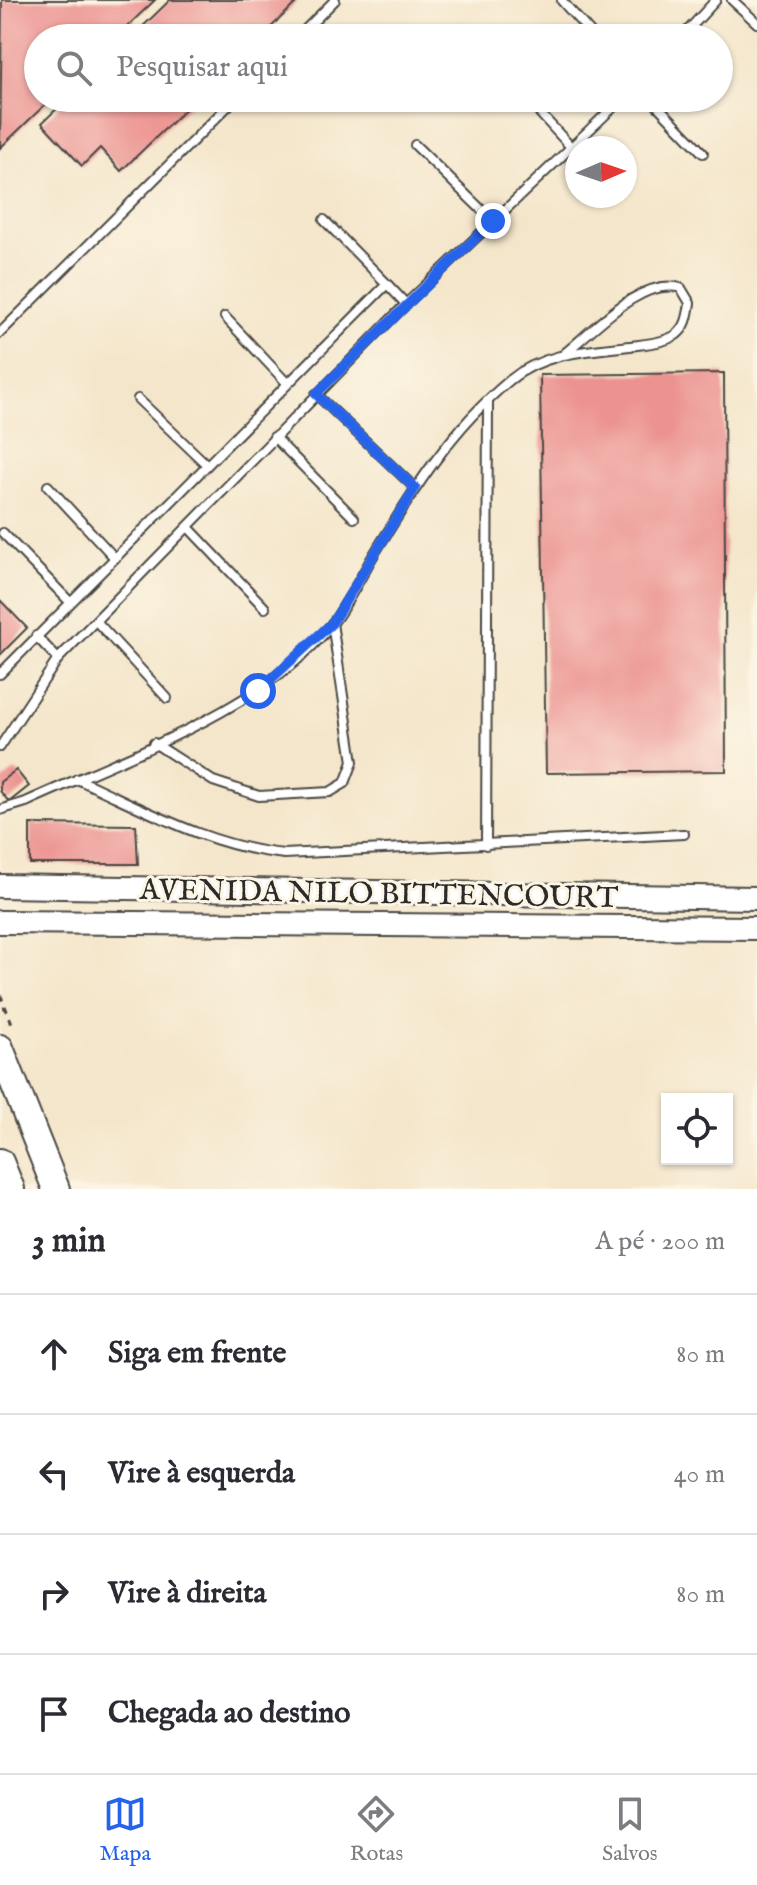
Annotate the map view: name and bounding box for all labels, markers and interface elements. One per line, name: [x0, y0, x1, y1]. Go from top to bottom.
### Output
search box: [24, 24, 733, 112]
icon: search: [52, 46, 96, 90]
text: Pesquisar aqui: [116, 49, 288, 87]
north arrow: [565, 136, 637, 208]
route end: [475, 203, 511, 239]
route start: [240, 673, 276, 709]
street label: AVENIDA NILO BITTENCOURT: [138, 872, 619, 918]
map controls: [661, 1093, 733, 1165]
button: locate: [661, 1093, 733, 1165]
text: 3 min: [32, 1220, 106, 1263]
text: A pé · 200 m: [595, 1225, 725, 1258]
icon: ahead: [32, 1332, 76, 1376]
text: Siga em frente: [108, 1335, 286, 1373]
text: 80 m: [676, 1338, 725, 1371]
icon: left: [32, 1452, 76, 1496]
text: Vire à esquerda: [108, 1455, 295, 1493]
text: 40 m: [674, 1458, 725, 1491]
icon: right: [32, 1572, 76, 1616]
text: Vire à direita: [108, 1575, 267, 1613]
text: 80 m: [676, 1578, 725, 1611]
icon: arrive: [32, 1692, 76, 1736]
text: Chegada ao destino: [108, 1695, 350, 1733]
tab: Mapa: [99, 1792, 151, 1868]
tab: Rotas: [350, 1792, 403, 1868]
tab: Salvos: [602, 1792, 658, 1868]

